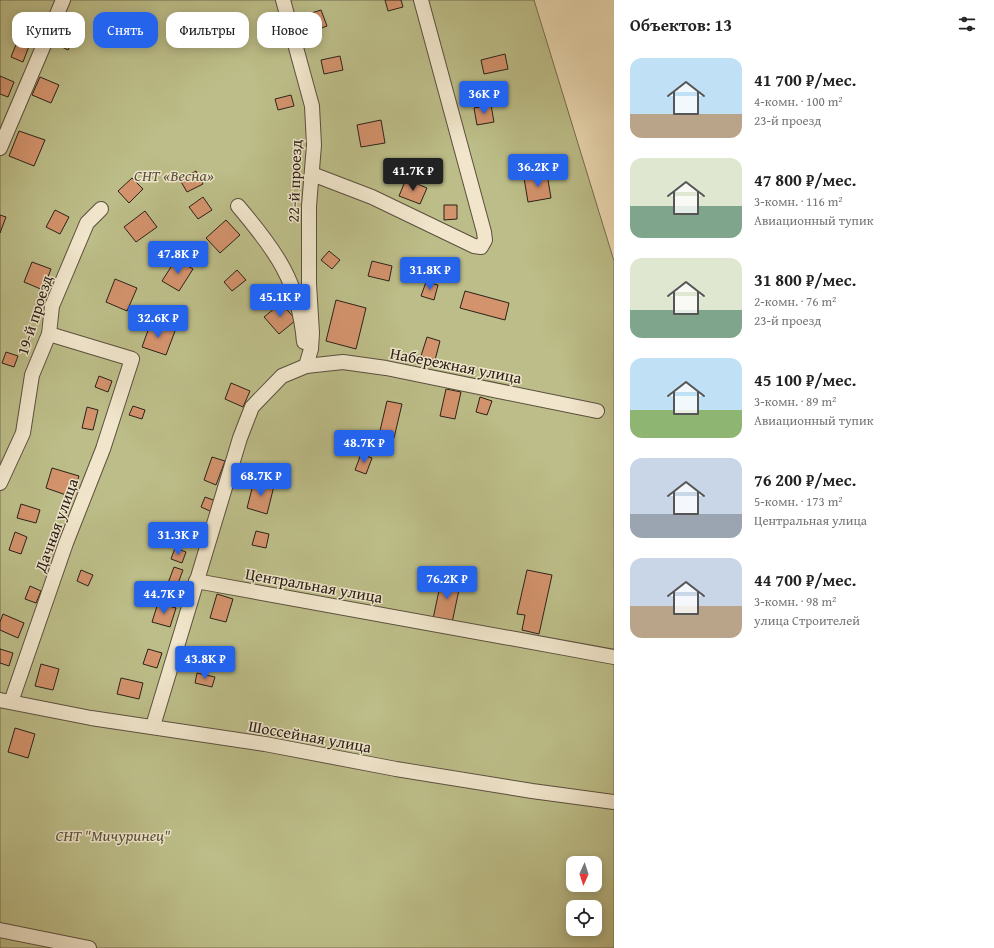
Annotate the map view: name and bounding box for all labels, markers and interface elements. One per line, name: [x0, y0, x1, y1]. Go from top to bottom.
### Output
chip: Купить: [12, 12, 85, 48]
chip: Снять: [93, 12, 158, 48]
chip: Фильтры: [166, 12, 249, 48]
chip: Новое: [257, 12, 322, 48]
text: Объектов: 13: [630, 12, 732, 37]
icon: filters: [956, 13, 978, 35]
text: 41 700 ₽/мес.: [754, 67, 856, 92]
icon: home: [662, 74, 710, 122]
pin: 36K ₽: [456, 81, 512, 115]
text: 36K ₽: [468, 84, 500, 103]
text: 4-комн. · 100 m²: [754, 92, 843, 111]
text: 23-й проезд: [754, 111, 821, 130]
street label: 22-й проезд: [281, 139, 307, 223]
pin: 36.2K ₽: [501, 154, 575, 188]
text: 36.2K ₽: [517, 157, 559, 176]
pin: 41.7K ₽: [376, 158, 450, 192]
text: 41.7K ₽: [392, 161, 434, 180]
park label: СНТ «Весна»: [134, 163, 214, 187]
text: 47 800 ₽/мес.: [754, 167, 856, 192]
icon: home: [662, 174, 710, 222]
text: 3-комн. · 116 m²: [754, 192, 843, 211]
text: Авиационный тупик: [754, 211, 873, 230]
pin: 47.8K ₽: [141, 241, 215, 275]
text: 47.8K ₽: [157, 244, 199, 263]
pin: 31.8K ₽: [393, 257, 467, 291]
text: 31.8K ₽: [409, 260, 451, 279]
text: 31 800 ₽/мес.: [754, 267, 856, 292]
street label: 19-й проезд: [10, 272, 58, 358]
icon: home: [662, 274, 710, 322]
pin: 45.1K ₽: [243, 284, 317, 318]
text: 45.1K ₽: [259, 287, 301, 306]
text: 2-комн. · 76 m²: [754, 292, 836, 311]
pin: 32.6K ₽: [121, 305, 195, 339]
text: 32.6K ₽: [137, 308, 179, 327]
text: 23-й проезд: [754, 311, 821, 330]
street label: Набережная улица: [388, 340, 524, 390]
text: 45 100 ₽/мес.: [754, 367, 856, 392]
icon: home: [662, 374, 710, 422]
text: 3-комн. · 89 m²: [754, 392, 836, 411]
text: Авиационный тупик: [754, 411, 873, 430]
pin: 48.7K ₽: [327, 430, 401, 464]
text: 48.7K ₽: [343, 433, 385, 452]
pin: 68.7K ₽: [224, 463, 298, 497]
text: 68.7K ₽: [240, 466, 282, 485]
text: 76 200 ₽/мес.: [754, 467, 856, 492]
street label: Дачная улица: [28, 474, 84, 576]
icon: home: [662, 474, 710, 522]
text: 5-комн. · 173 m²: [754, 492, 843, 511]
text: Центральная улица: [754, 511, 867, 530]
pin: 31.3K ₽: [141, 522, 215, 556]
text: 31.3K ₽: [157, 525, 199, 544]
street label: Центральная улица: [243, 561, 385, 609]
pin: 76.2K ₽: [410, 566, 484, 600]
text: 44 700 ₽/мес.: [754, 567, 856, 592]
text: 76.2K ₽: [426, 569, 468, 588]
icon: home: [662, 574, 710, 622]
pin: 44.7K ₽: [127, 581, 201, 615]
text: 44.7K ₽: [143, 584, 185, 603]
text: 3-комн. · 98 m²: [754, 592, 836, 611]
text: улица Строителей: [754, 611, 860, 630]
pin: 43.8K ₽: [168, 646, 242, 680]
text: 43.8K ₽: [184, 649, 226, 668]
street label: Шоссейная улица: [247, 713, 374, 759]
park label: СНТ "Мичуринец": [55, 823, 171, 847]
north arrow: [566, 856, 602, 892]
map controls: [566, 856, 602, 936]
button: locate: [566, 900, 602, 936]

